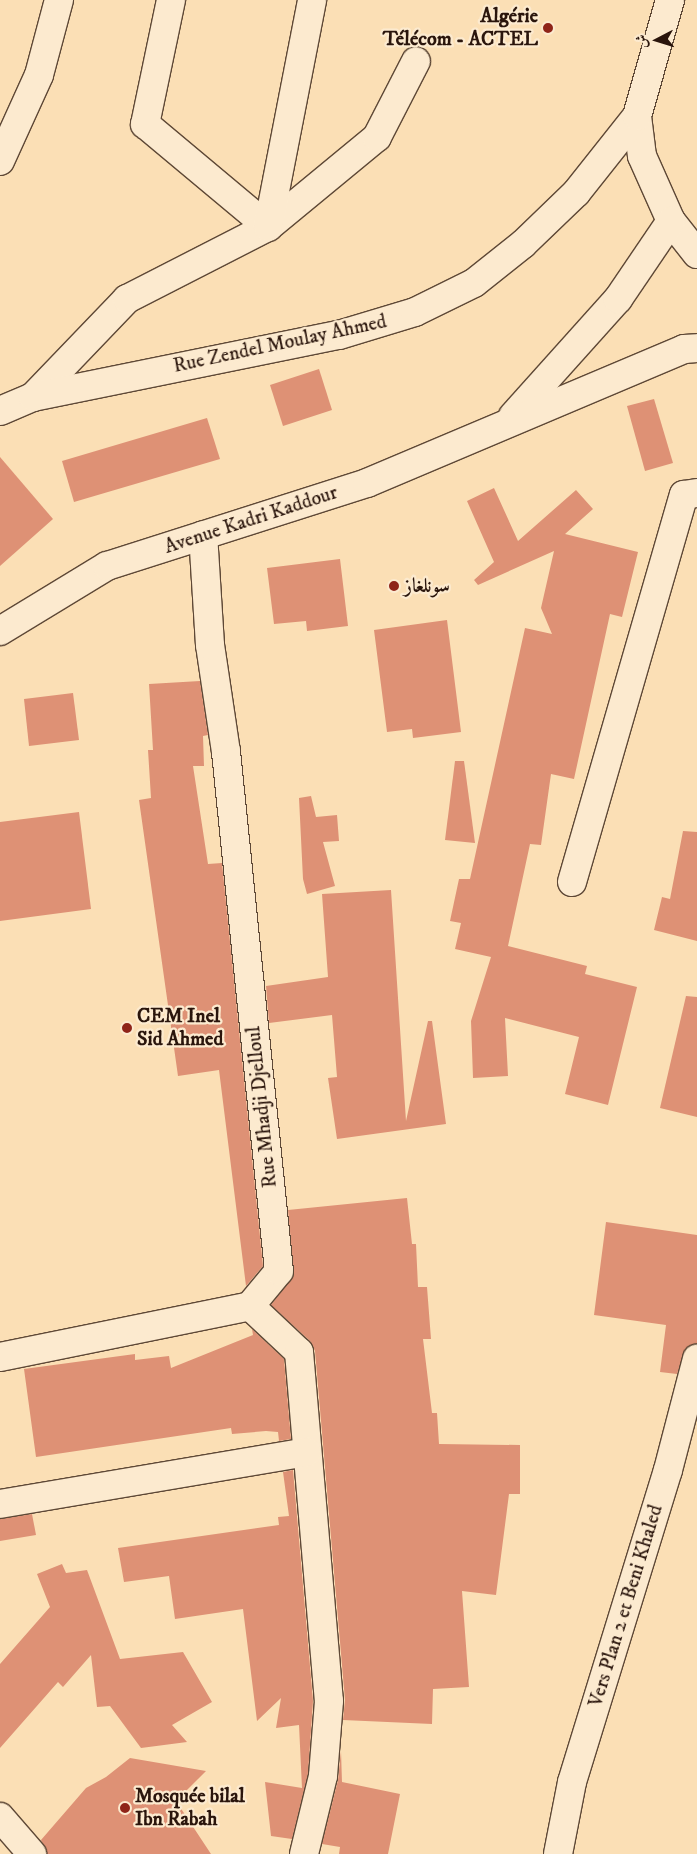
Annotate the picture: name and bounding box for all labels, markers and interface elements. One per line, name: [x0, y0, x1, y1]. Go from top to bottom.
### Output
place label: Algérie Télécom - ACTEL: [383, 4, 538, 51]
north arrow: [632, 15, 682, 65]
marker: Algérie Télécom - ACTEL: [542, 22, 554, 34]
text: ش: [632, 34, 652, 49]
street label: Rue Zendel Moulay Ahmed: [171, 310, 389, 378]
street label: Avenue Kadri Kaddour: [161, 481, 341, 559]
place label: سونلغاز: [404, 574, 450, 598]
marker: سونلغاز: [388, 580, 400, 592]
place label: CEM Inel Sid Ahmed: [137, 1004, 223, 1051]
marker: CEM Inel Sid Ahmed: [121, 1022, 133, 1034]
street label: Rue Mhadji Djelloul: [242, 1025, 282, 1189]
street label: Vers Plan 2 et Beni Khaled: [584, 1502, 668, 1710]
place label: Mosquée bilal Ibn Rabah: [135, 1784, 245, 1831]
marker: Mosquée bilal Ibn Rabah: [119, 1802, 131, 1814]

